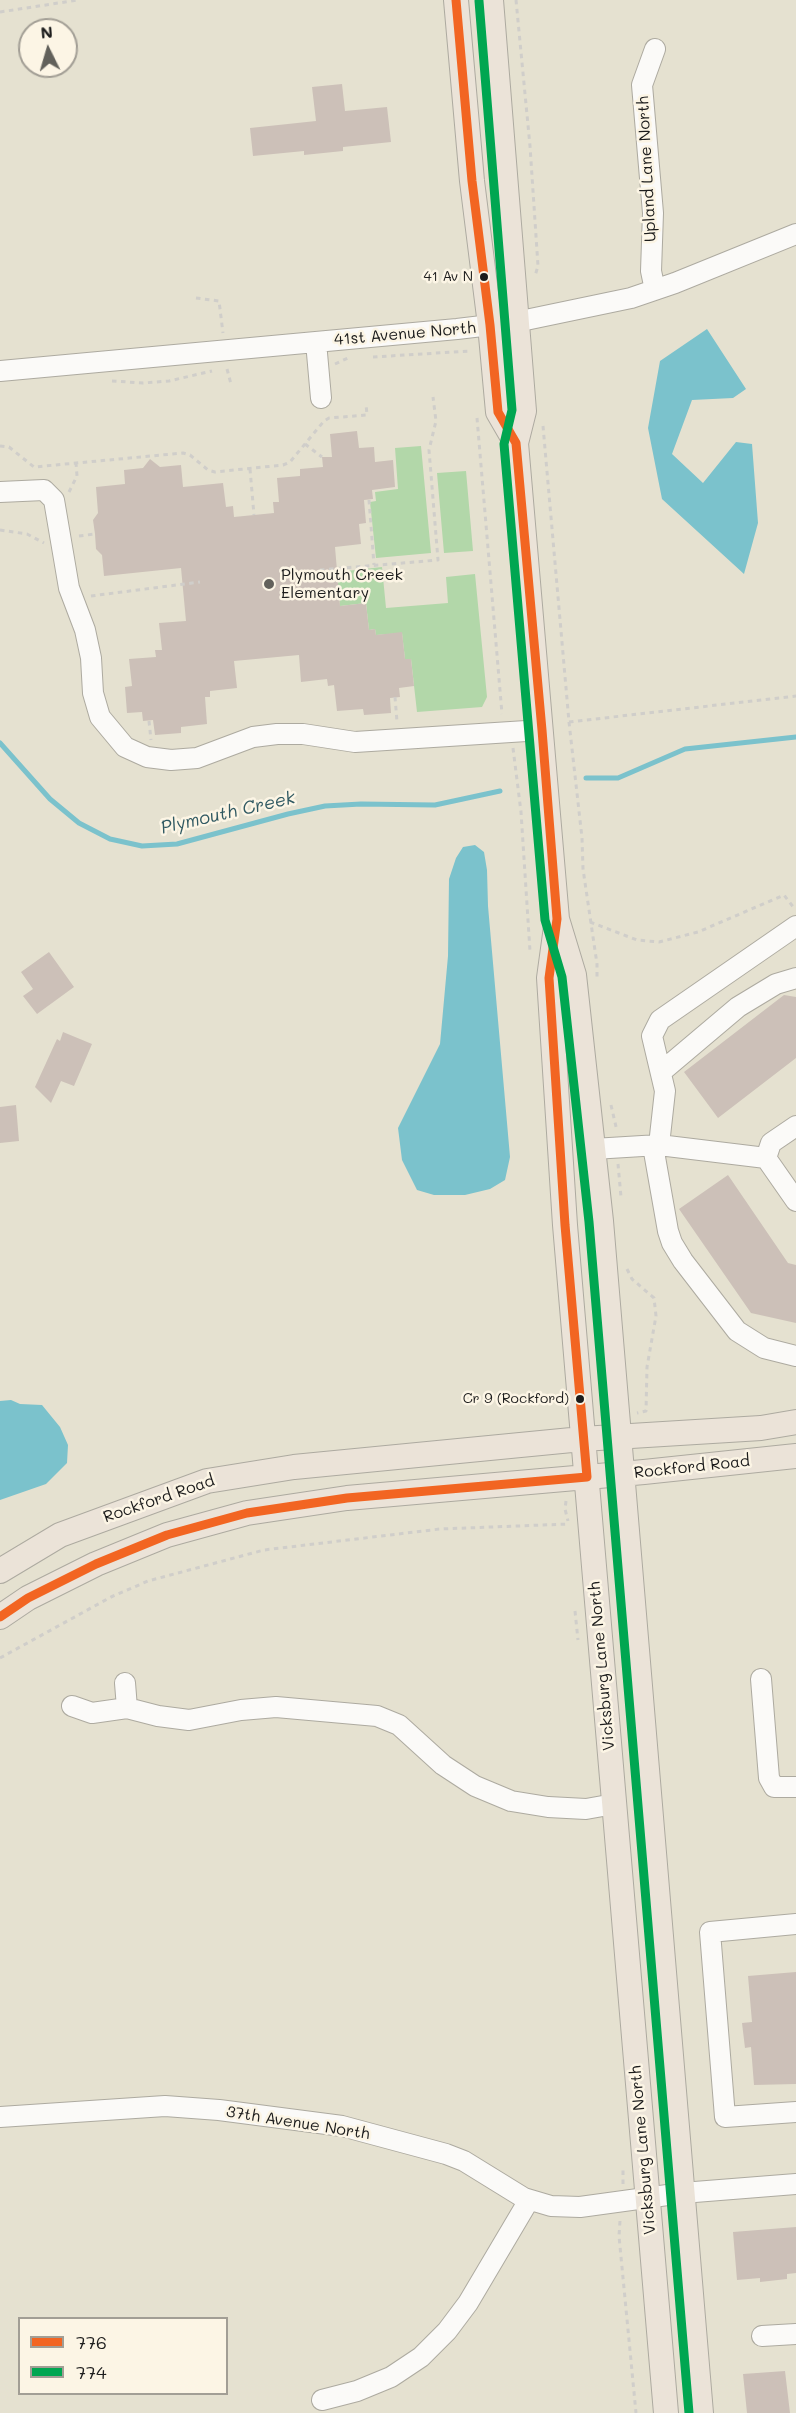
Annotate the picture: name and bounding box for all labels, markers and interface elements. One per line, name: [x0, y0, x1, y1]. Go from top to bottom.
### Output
north arrow: [18, 18, 78, 78]
text: N: [40, 21, 54, 43]
street label: Upland Lane North: [634, 95, 660, 243]
place label: 41 Av N: [424, 269, 473, 285]
marker: 41 Av N: [478, 271, 490, 283]
street label: 41st Avenue North: [333, 318, 477, 350]
place label: Plymouth Creek Elementary: [281, 565, 403, 603]
marker: Plymouth Creek Elementary: [262, 577, 276, 591]
water label: Plymouth Creek: [159, 787, 297, 839]
place label: Cr 9 (Rockford): [463, 1391, 569, 1407]
marker: Cr 9 (Rockford): [574, 1393, 586, 1405]
street label: Rockford Road: [633, 1451, 751, 1483]
street label: Rockford Road: [101, 1471, 217, 1527]
street label: Vicksburg Lane North: [585, 1581, 619, 1751]
street label: Vicksburg Lane North: [626, 2065, 660, 2235]
street label: 37th Avenue North: [225, 2102, 371, 2144]
legend: [18, 2317, 228, 2395]
text: 776: [76, 2330, 107, 2354]
text: 774: [76, 2360, 107, 2384]

